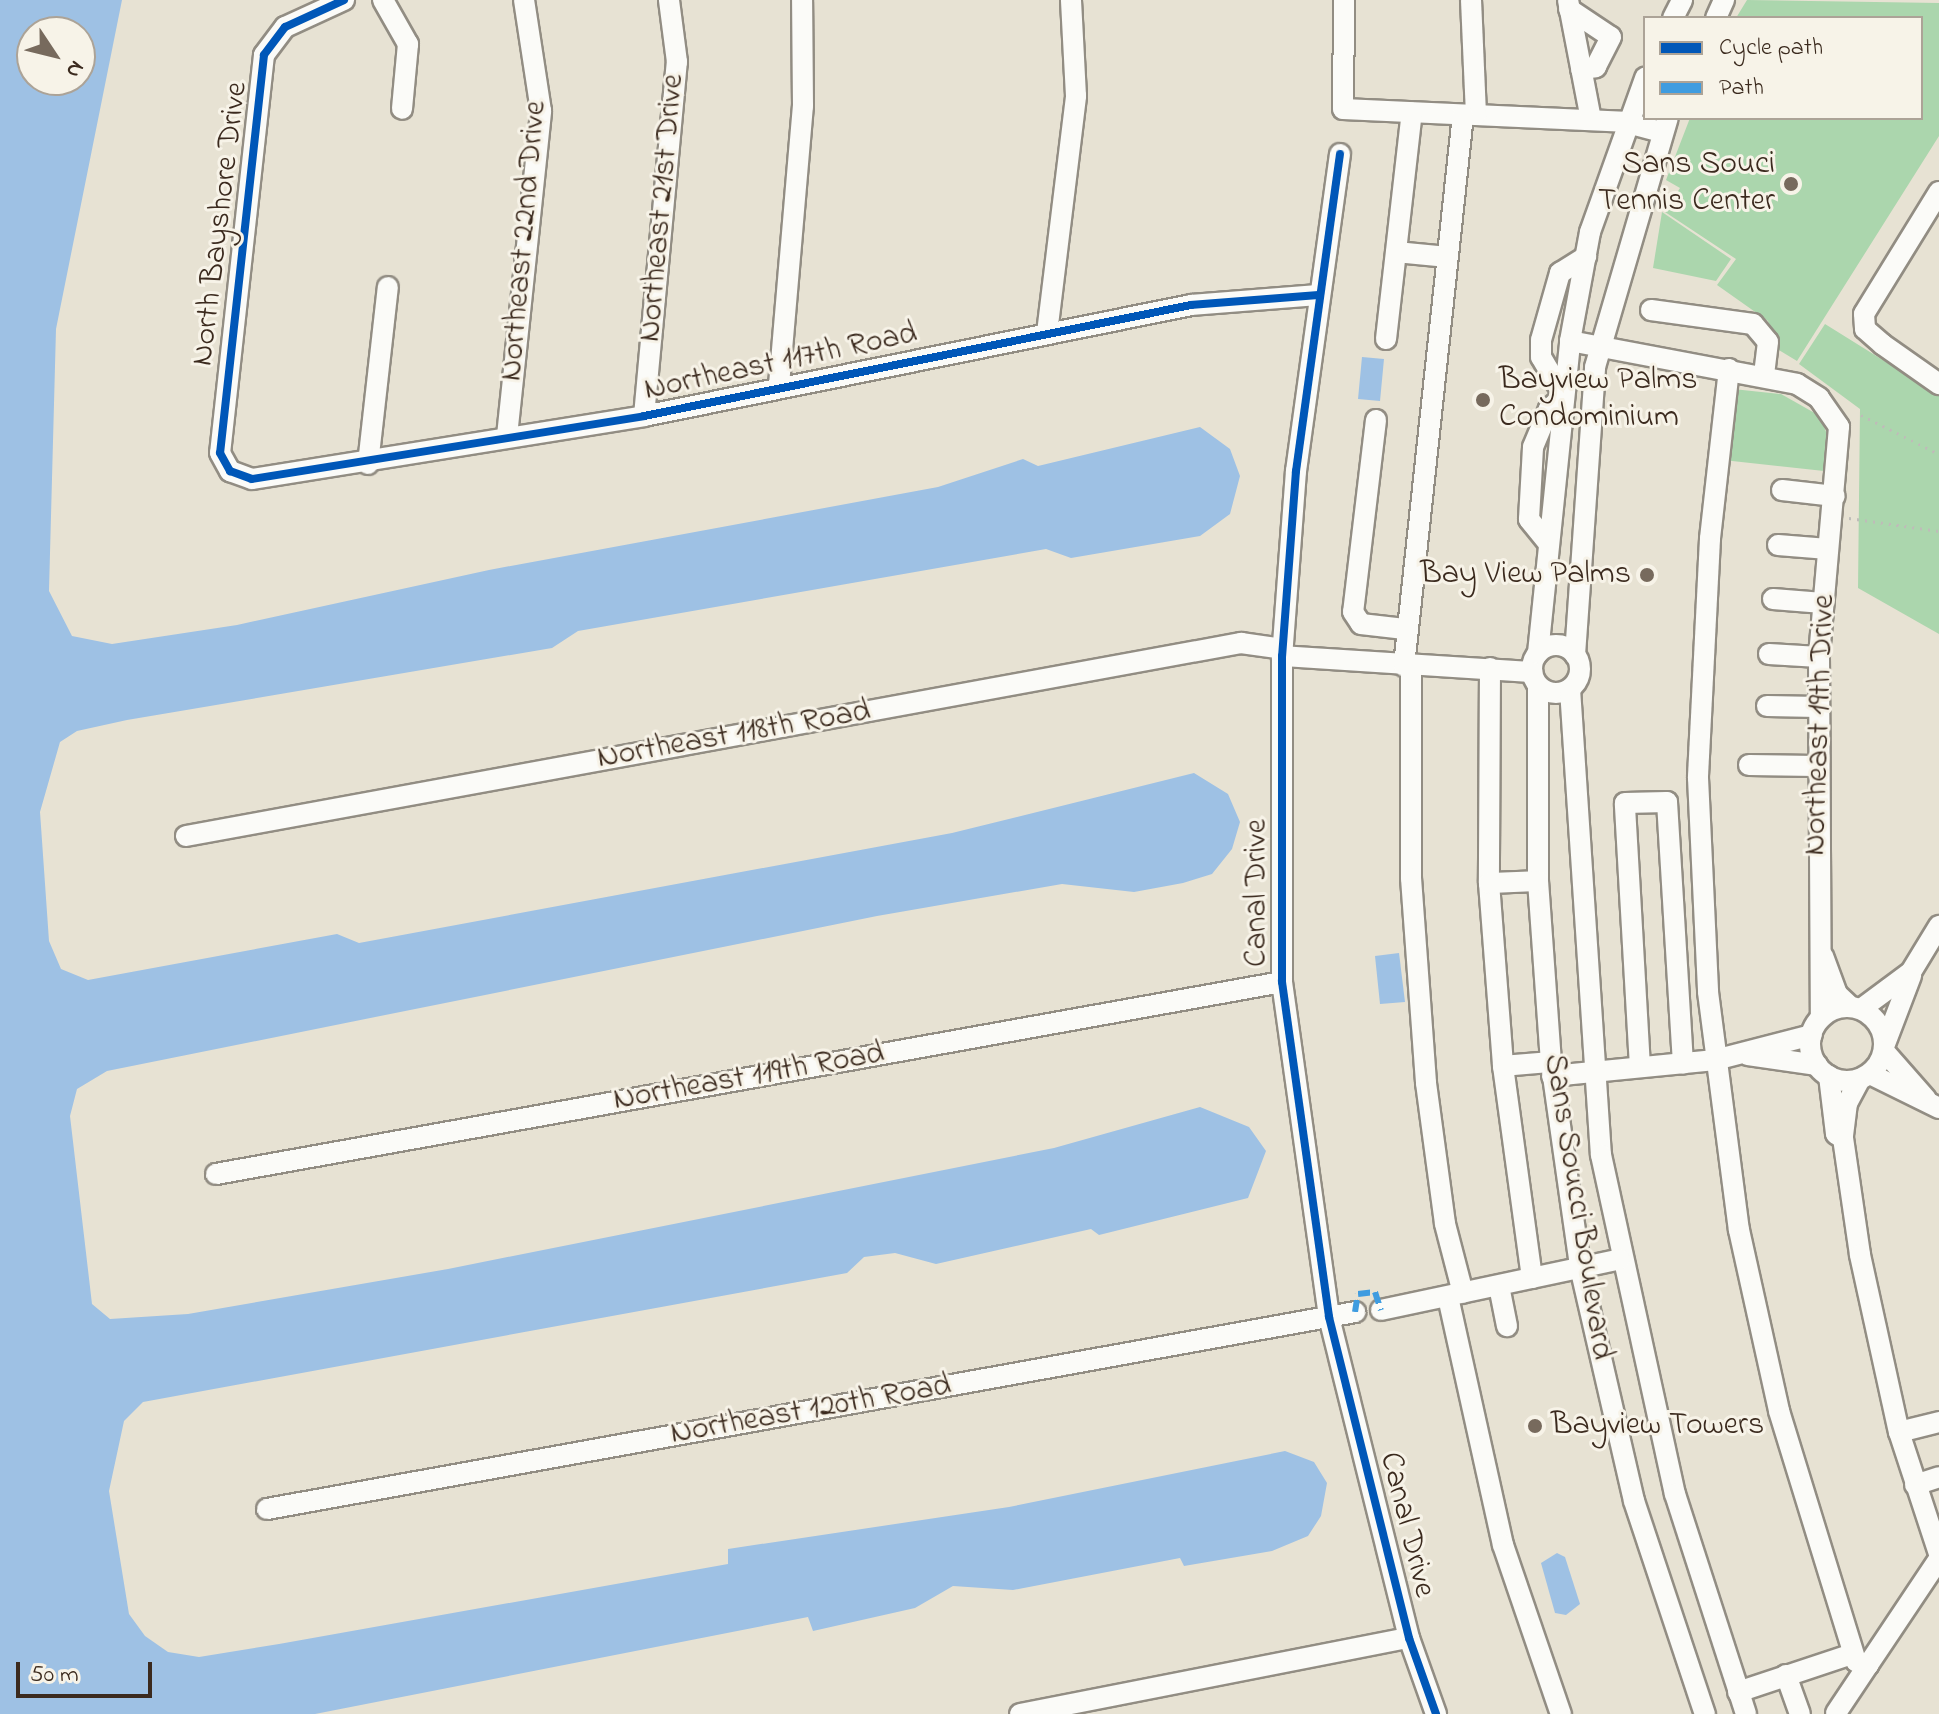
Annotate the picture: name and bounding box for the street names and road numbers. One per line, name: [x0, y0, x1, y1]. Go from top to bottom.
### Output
street label: Northeast 21st Drive: [632, 72, 694, 344]
street label: North Bayshore Drive: [185, 80, 257, 368]
street label: Northeast 22nd Drive: [494, 99, 556, 383]
street label: Northeast 117th Road: [641, 315, 921, 411]
street label: Northeast 19th Drive: [1797, 594, 1845, 856]
street label: Northeast 118th Road: [594, 693, 874, 779]
street label: Canal Drive: [1239, 819, 1277, 967]
street label: Northeast 119th Road: [611, 1035, 887, 1121]
street label: Sans Soucci Boulevard: [1534, 1051, 1620, 1363]
street label: Northeast 120th Road: [668, 1367, 954, 1455]
street label: Canal Drive: [1369, 1449, 1443, 1601]

